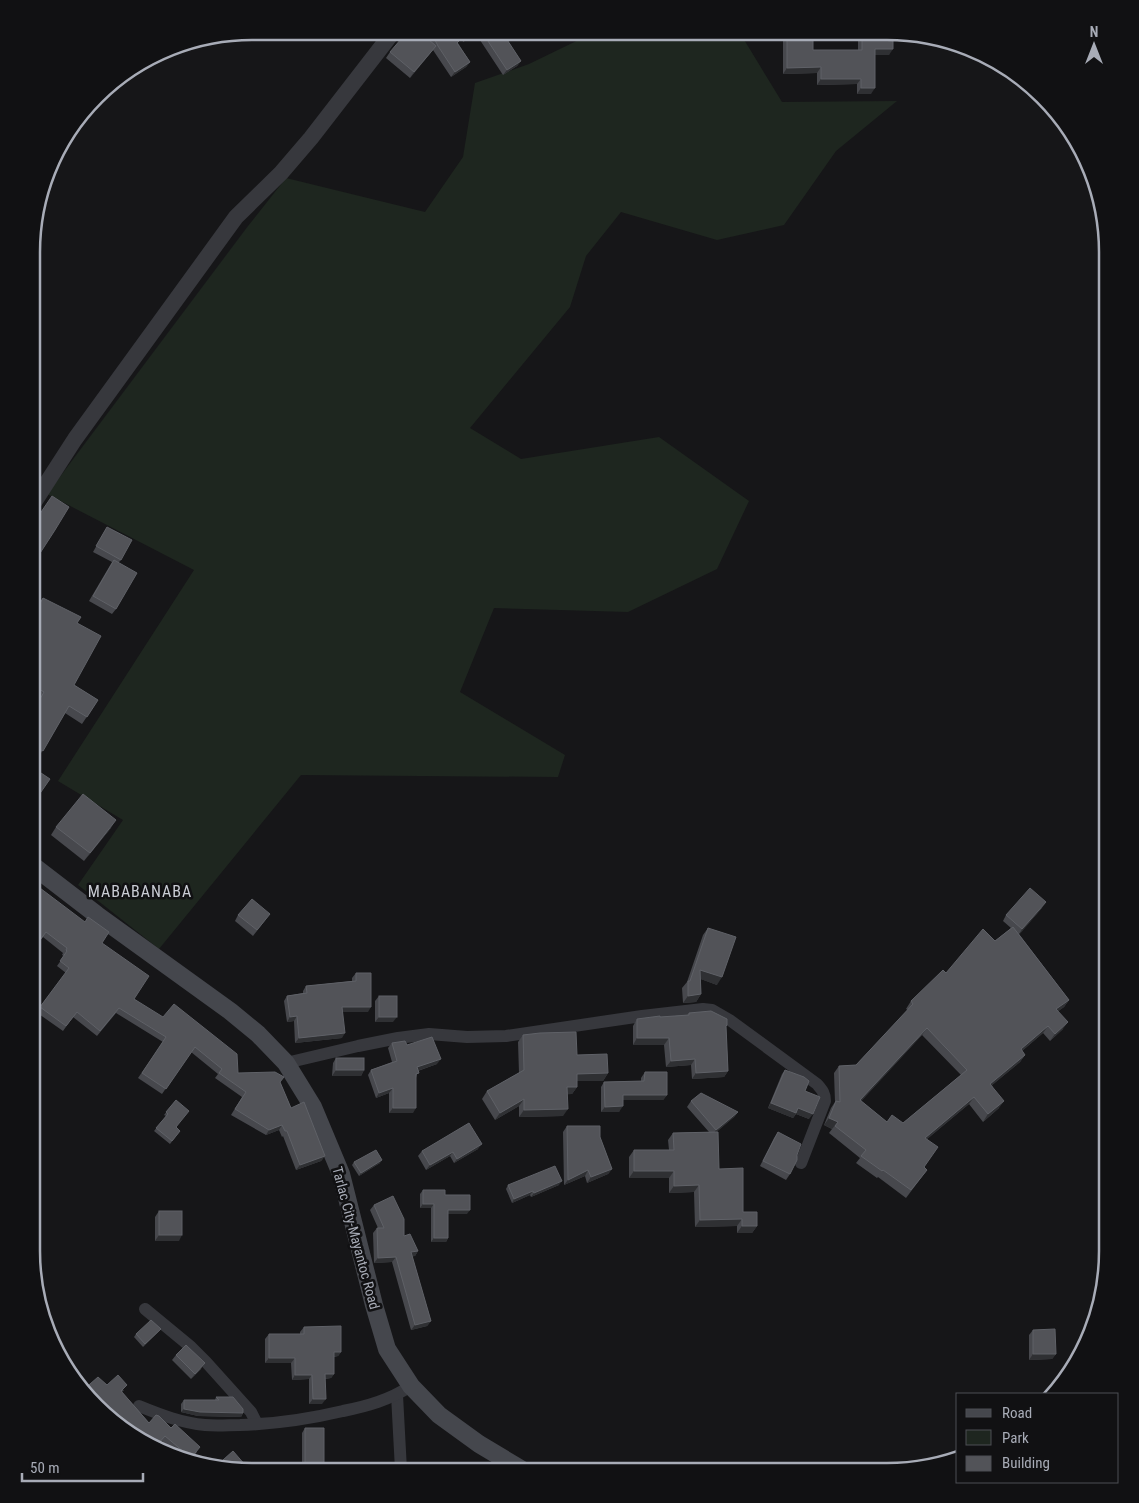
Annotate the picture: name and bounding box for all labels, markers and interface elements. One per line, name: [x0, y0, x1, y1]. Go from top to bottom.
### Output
north arrow: [1069, 20, 1119, 70]
text: N: [1090, 24, 1098, 40]
district label: MABABANABA: [88, 882, 192, 901]
street label: Tarlac City-Mayantoc Road: [329, 1165, 383, 1311]
legend: [956, 1393, 1119, 1483]
text: Road: [1002, 1404, 1032, 1422]
text: Park: [1002, 1429, 1029, 1447]
scale bar: [22, 1450, 144, 1482]
text: Building: [1002, 1454, 1050, 1472]
text: 50 m: [30, 1459, 60, 1477]

